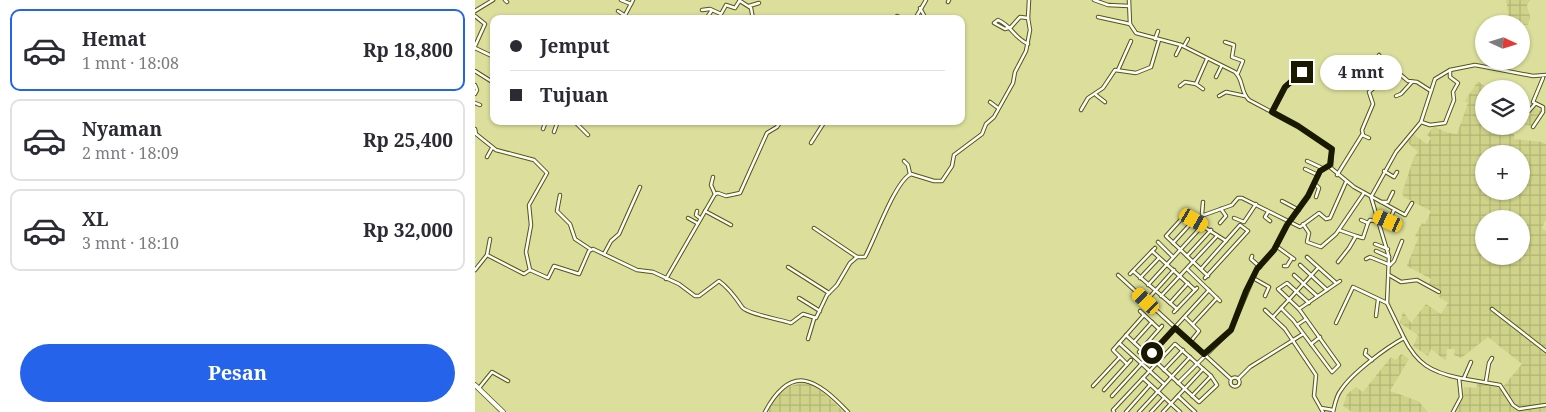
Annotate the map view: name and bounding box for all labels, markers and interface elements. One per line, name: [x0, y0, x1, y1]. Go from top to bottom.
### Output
north arrow: [1475, 15, 1530, 70]
map controls: [1475, 15, 1530, 265]
text: Hemat: [82, 26, 146, 52]
icon: car: [22, 28, 67, 73]
text: Jemput: [540, 33, 610, 59]
text: Rp 18,800: [363, 37, 453, 63]
text: 1 mnt · 18:08: [82, 52, 179, 74]
callout: 4 mnt: [1319, 54, 1402, 90]
route end: [1291, 61, 1313, 83]
text: 4 mnt: [1338, 61, 1384, 83]
button: layers: [1475, 80, 1530, 135]
text: Tujuan: [540, 82, 608, 108]
text: Nyaman: [82, 116, 162, 142]
icon: car: [22, 118, 67, 163]
text: Rp 25,400: [363, 127, 453, 153]
text: 2 mnt · 18:09: [82, 142, 179, 164]
button: +: [1475, 145, 1530, 200]
text: XL: [82, 206, 108, 232]
car: [1177, 206, 1210, 234]
icon: car: [22, 208, 67, 253]
car: [1371, 208, 1404, 234]
button: −: [1475, 210, 1530, 265]
text: Rp 32,000: [363, 217, 453, 243]
text: 3 mnt · 18:10: [82, 232, 179, 254]
car: [1129, 285, 1162, 317]
route start: [1141, 342, 1163, 364]
button: Pesan: [20, 344, 455, 402]

